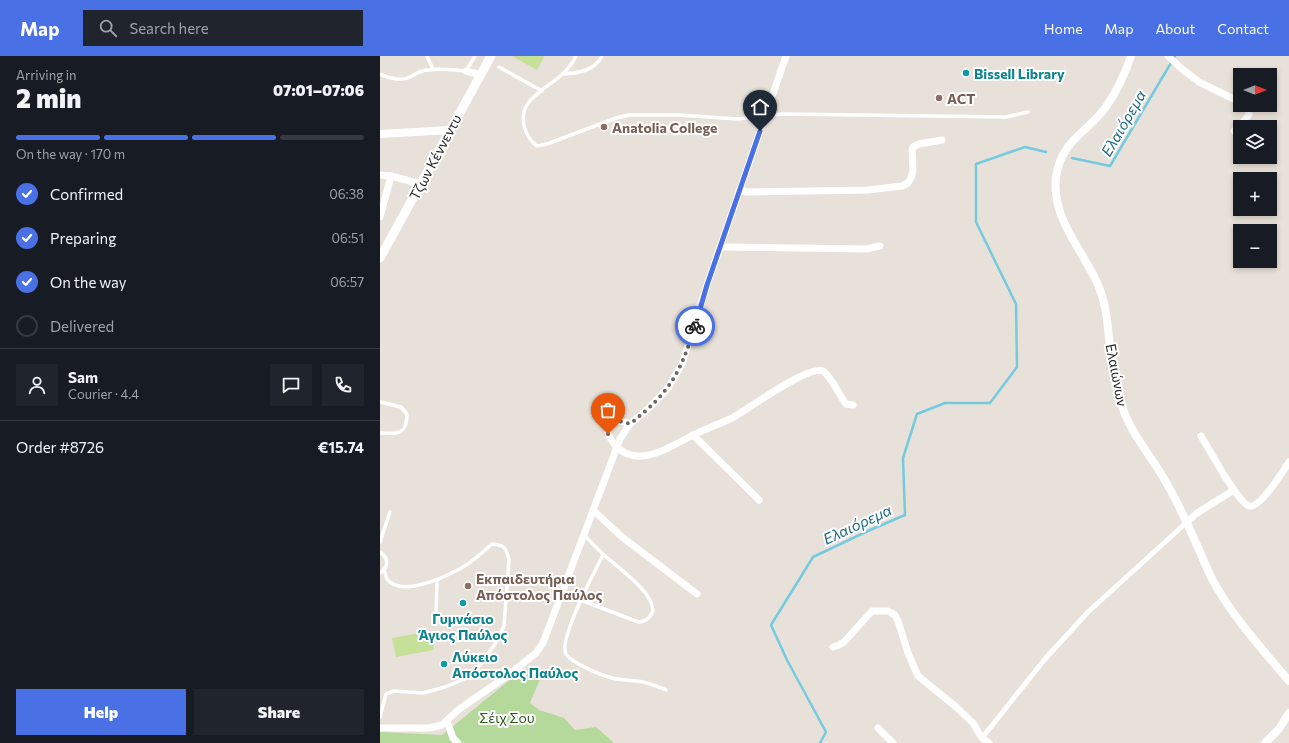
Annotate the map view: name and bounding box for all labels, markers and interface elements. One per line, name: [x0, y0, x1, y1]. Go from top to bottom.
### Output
search box: [83, 10, 363, 46]
text: Map: [20, 17, 59, 40]
icon: search: [97, 17, 119, 39]
text: Search here: [129, 19, 209, 37]
text: Home: [1044, 20, 1083, 37]
text: Map: [1105, 20, 1133, 37]
text: About: [1155, 20, 1195, 37]
text: Contact: [1217, 20, 1269, 37]
place label: Bissell Library: [974, 65, 1065, 82]
text: Arriving in: [16, 67, 76, 83]
marker: Bissell Library: [961, 68, 971, 78]
north arrow: [1233, 68, 1277, 112]
map controls: [1233, 68, 1277, 268]
text: 07:01–07:06: [273, 81, 364, 99]
text: 2 min: [16, 82, 81, 113]
water label: Ελαιόρεμα: [1097, 87, 1149, 159]
pin: [743, 90, 777, 131]
place label: ACT: [947, 90, 975, 107]
marker: ACT: [934, 93, 944, 103]
icon: home: [749, 96, 771, 118]
street label: Τζων Κέννεντυ: [405, 111, 465, 203]
place label: Anatolia College: [612, 119, 717, 136]
button: layers: [1233, 120, 1277, 164]
marker: Anatolia College: [599, 122, 609, 132]
text: On the way · 170 m: [16, 146, 125, 162]
button: +: [1233, 172, 1277, 216]
icon: check: [16, 183, 38, 205]
text: Confirmed: [50, 185, 123, 203]
text: 06:38: [329, 186, 364, 202]
button: −: [1233, 224, 1277, 268]
icon: check: [16, 227, 38, 249]
text: Preparing: [50, 229, 116, 247]
text: 06:51: [332, 230, 364, 246]
icon: check: [16, 271, 38, 293]
text: On the way: [50, 273, 127, 291]
text: 06:57: [330, 274, 364, 290]
courier: [675, 306, 715, 346]
icon: bike: [684, 315, 706, 337]
text: Delivered: [50, 317, 114, 335]
street label: Ελαιώνων: [1103, 342, 1131, 408]
button: person: [16, 364, 58, 406]
button: chat: [270, 364, 312, 406]
button: phone: [322, 364, 364, 406]
text: Sam: [68, 368, 98, 386]
text: Courier · 4.4: [68, 386, 139, 402]
pin: [591, 393, 625, 434]
icon: bag: [597, 399, 619, 421]
text: Order #8726: [16, 438, 104, 456]
text: €15.74: [318, 438, 364, 456]
water label: Ελαιόρεμα: [820, 500, 894, 548]
place label: Εκπαιδευτήρια Απόστολος Παύλος: [476, 570, 602, 603]
marker: Εκπαιδευτήρια Απόστολος Παύλος: [463, 581, 473, 591]
marker: Γυμνάσιο Άγιος Παύλος: [458, 598, 468, 608]
place label: Γυμνάσιο Άγιος Παύλος: [418, 610, 508, 643]
place label: Λύκειο Απόστολος Παύλος: [452, 648, 578, 681]
marker: Λύκειο Απόστολος Παύλος: [439, 659, 449, 669]
button: Help: [16, 689, 186, 735]
button: Share: [194, 689, 364, 735]
park label: Σέιχ Σου: [479, 709, 535, 726]

